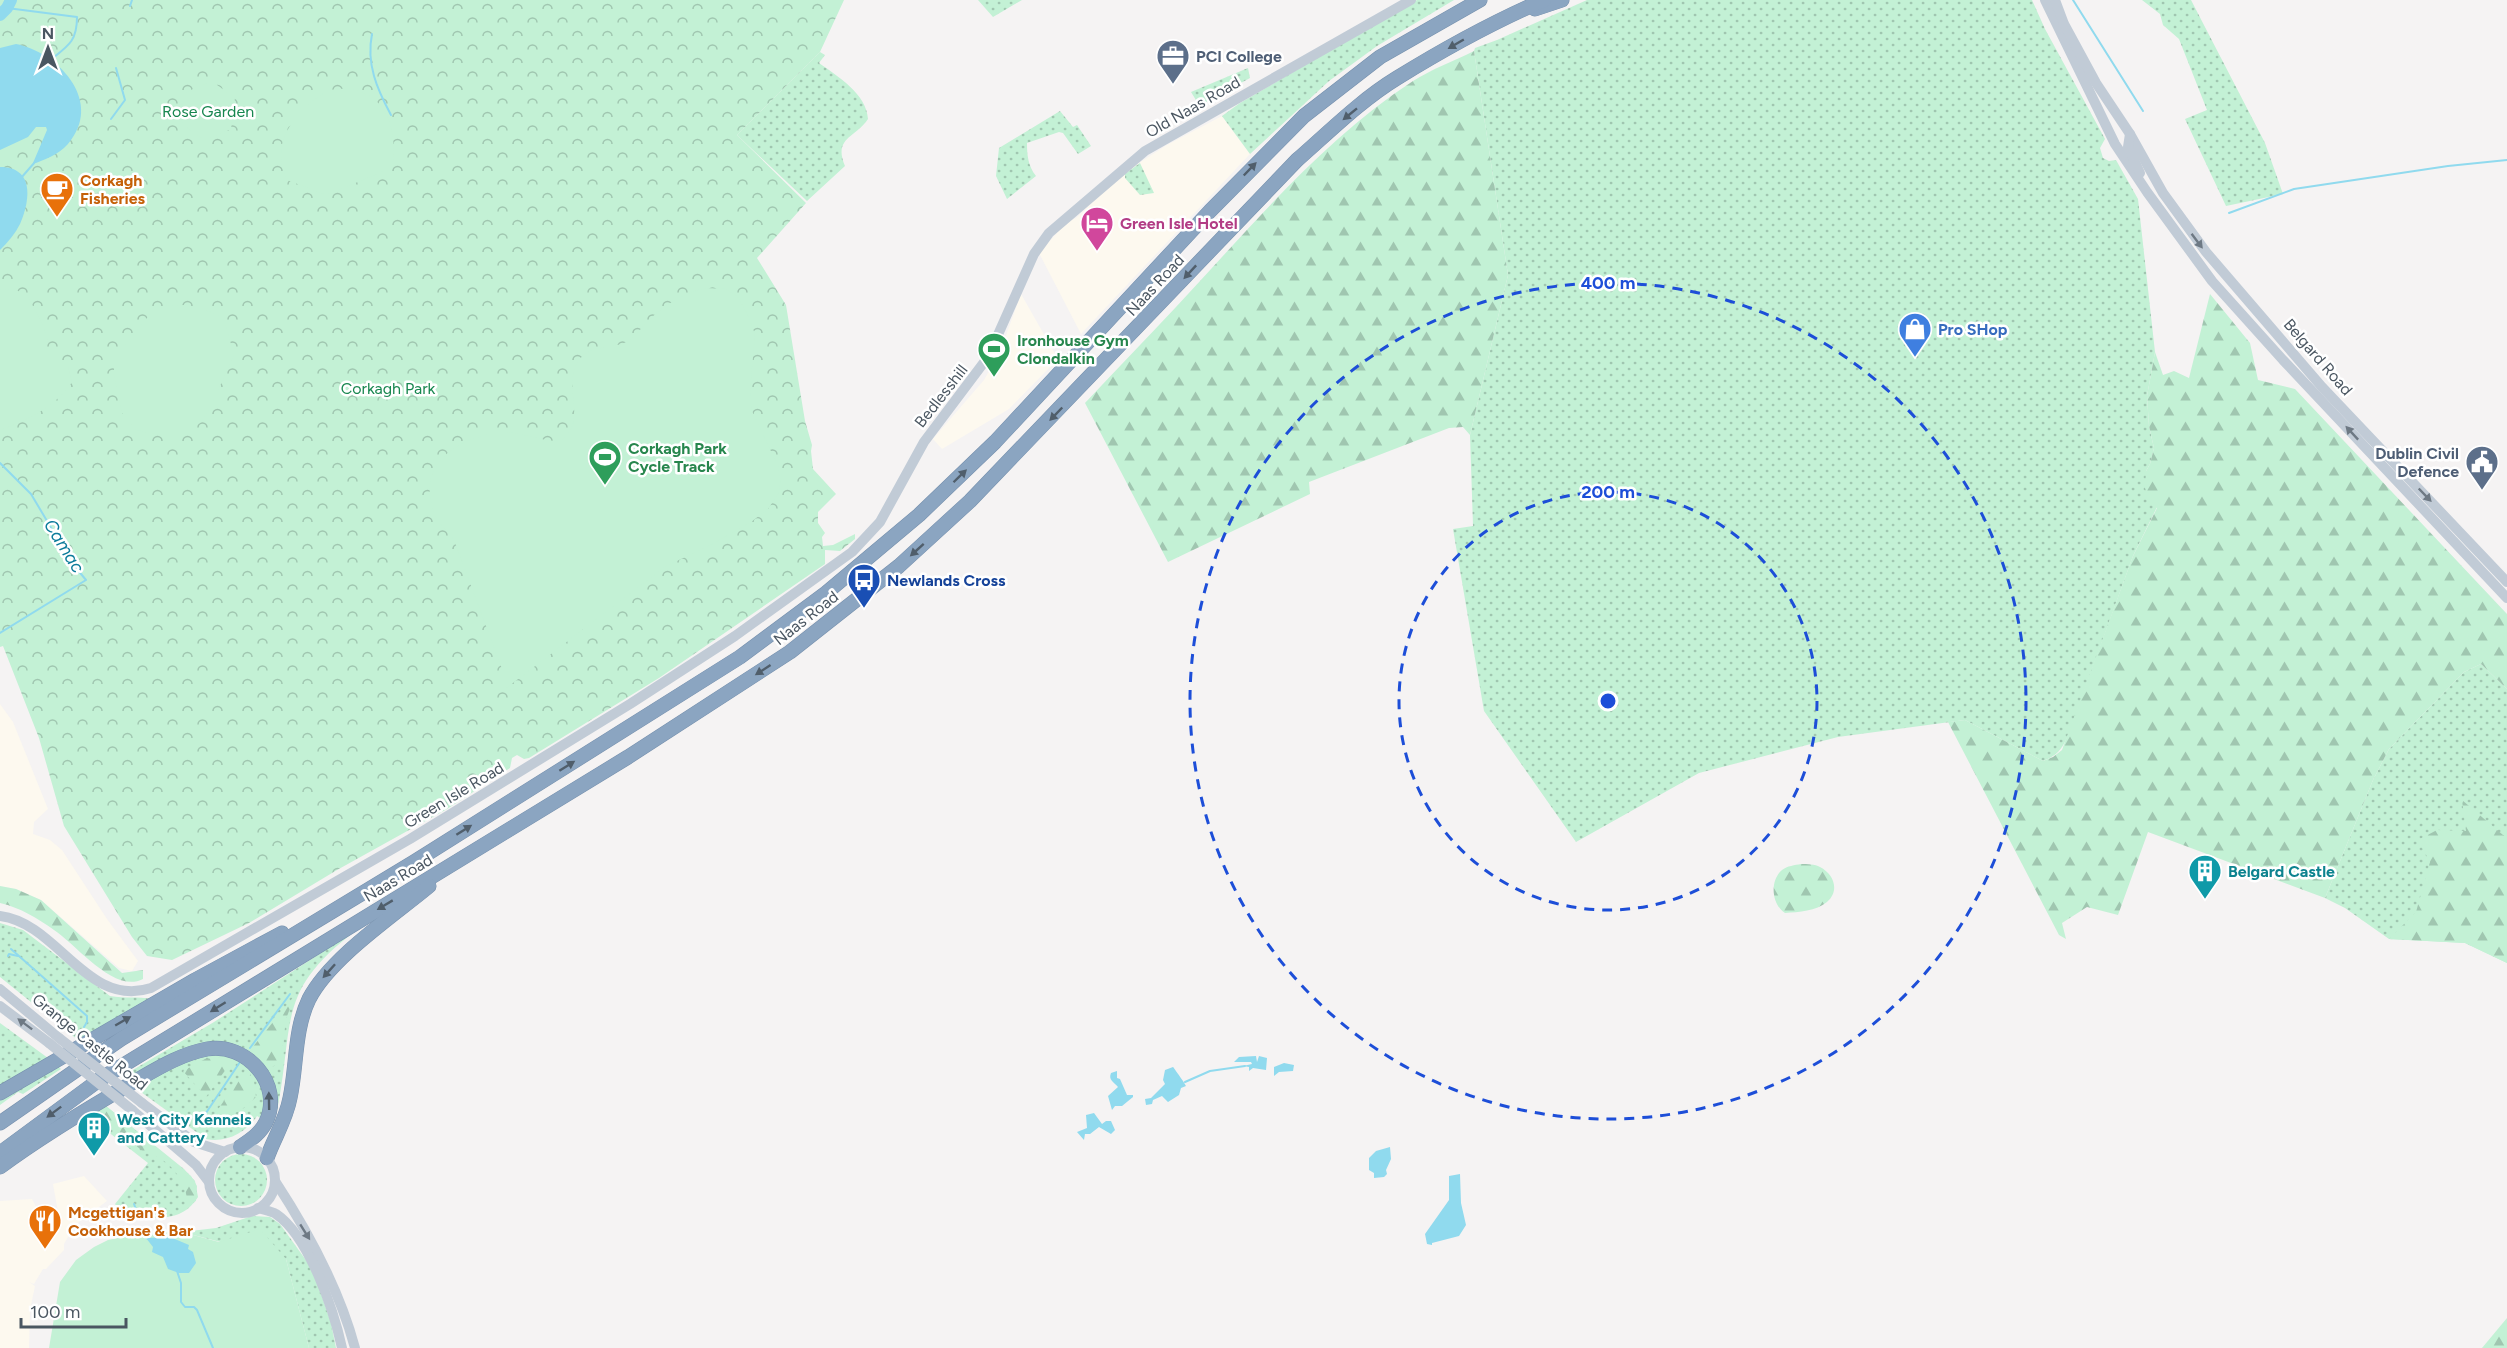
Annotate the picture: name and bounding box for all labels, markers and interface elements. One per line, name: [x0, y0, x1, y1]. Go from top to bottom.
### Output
north arrow: [18, 18, 78, 78]
text: N: [42, 24, 54, 43]
office icon: PCI College: [1155, 38, 1191, 85]
one-way arrow: [1447, 39, 1464, 49]
place label: PCI College: [1196, 47, 1282, 66]
street label: Old Naas Road: [1142, 72, 1244, 142]
park label: Rose Garden: [162, 102, 254, 121]
one-way arrow: [1342, 107, 1358, 120]
one-way arrow: [1243, 162, 1257, 176]
cafe icon: Corkagh Fisheries: [39, 171, 75, 218]
place label: Corkagh Fisheries: [80, 171, 146, 208]
hotel icon: Green Isle Hotel: [1079, 205, 1115, 252]
place label: Green Isle Hotel: [1120, 214, 1238, 233]
one-way arrow: [2191, 233, 2203, 248]
street label: Naas Road: [1122, 250, 1188, 320]
one-way arrow: [1184, 264, 1197, 279]
text: 400 m: [1581, 272, 1635, 294]
shop icon: Pro SHop: [1897, 311, 1933, 358]
street label: Belgard Road: [2280, 315, 2356, 399]
place label: Pro SHop: [1938, 320, 2008, 339]
sports icon: Ironhouse Gym Clondalkin: [976, 331, 1012, 378]
place label: Ironhouse Gym Clondalkin: [1017, 331, 1129, 368]
street label: Bedlesshill: [911, 361, 971, 431]
park label: Corkagh Park: [341, 379, 436, 398]
one-way arrow: [1049, 406, 1063, 421]
one-way arrow: [2345, 425, 2359, 440]
sports icon: Corkagh Park Cycle Track: [587, 439, 623, 486]
place label: Corkagh Park Cycle Track: [628, 439, 727, 476]
place label: Dublin Civil Defence: [2375, 444, 2459, 481]
public building icon: Dublin Civil Defence: [2464, 444, 2500, 491]
one-way arrow: [952, 470, 966, 484]
text: 200 m: [1581, 481, 1635, 503]
one-way arrow: [2418, 488, 2432, 502]
water label: Camac: [39, 515, 89, 577]
one-way arrow: [909, 543, 924, 557]
bus stop icon: Newlands Cross: [846, 562, 882, 609]
place label: Newlands Cross: [887, 571, 1006, 590]
street label: Naas Road: [770, 587, 842, 649]
one-way arrow: [755, 664, 771, 675]
centre of rings: [1598, 691, 1618, 711]
street label: Green Isle Road: [401, 758, 507, 832]
one-way arrow: [559, 760, 575, 771]
one-way arrow: [455, 825, 472, 836]
street label: Naas Road: [360, 850, 436, 906]
building icon: Belgard Castle: [2187, 853, 2223, 900]
place label: Belgard Castle: [2228, 862, 2335, 881]
one-way arrow: [377, 900, 393, 911]
one-way arrow: [323, 963, 336, 978]
street label: Grange Castle Road: [28, 990, 152, 1094]
one-way arrow: [210, 1001, 226, 1012]
one-way arrow: [115, 1016, 131, 1027]
one-way arrow: [17, 1019, 32, 1031]
one-way arrow: [264, 1091, 274, 1110]
one-way arrow: [46, 1106, 62, 1118]
building icon: West City Kennels and Cattery: [76, 1110, 112, 1157]
place label: West City Kennels and Cattery: [117, 1110, 252, 1147]
restaurant icon: Mcgettigan's Cookhouse & Bar: [27, 1203, 63, 1250]
place label: Mcgettigan's Cookhouse & Bar: [68, 1203, 193, 1240]
one-way arrow: [299, 1223, 310, 1240]
scale bar: [21, 1291, 126, 1329]
text: 100 m: [30, 1301, 80, 1323]

